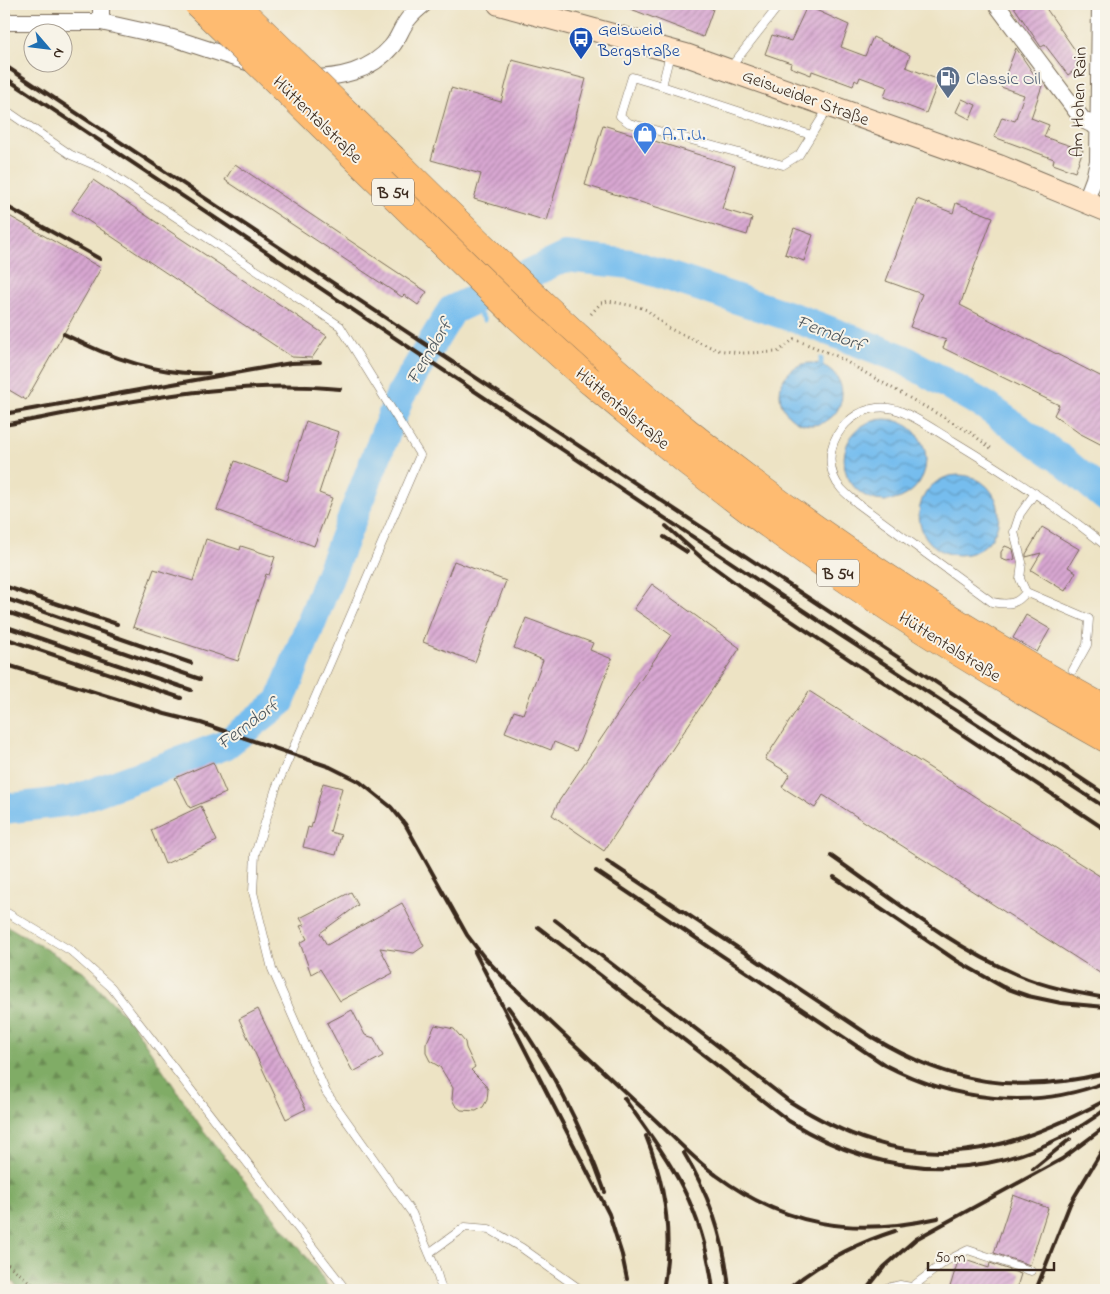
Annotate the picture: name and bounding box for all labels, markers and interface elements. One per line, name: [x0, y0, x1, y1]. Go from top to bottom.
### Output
place label: Geisweid Bergstraße: [597, 18, 681, 66]
north arrow: [22, 22, 72, 72]
bus stop icon: Geisweid Bergstraße: [568, 26, 594, 60]
text: N: [47, 44, 70, 63]
street label: Am Hohen Rain: [1065, 46, 1095, 158]
street label: Geisweider Straße: [738, 64, 873, 134]
fuel station icon: Classic Oil: [935, 65, 961, 99]
place label: Classic Oil: [966, 67, 1041, 93]
street label: Hüttentalstraße: [266, 71, 368, 171]
shop icon: A.T.U.: [632, 121, 658, 155]
place label: A.T.U.: [662, 123, 706, 149]
road number: B 54: [372, 178, 414, 206]
water label: Ferndorf: [792, 309, 871, 361]
water label: Ferndorf: [400, 312, 462, 390]
street label: Hüttentalstraße: [569, 362, 675, 458]
road number: B 54: [817, 560, 859, 586]
street label: Hüttentalstraße: [893, 606, 1006, 690]
water label: Ferndorf: [212, 691, 288, 757]
scale bar: [928, 1239, 1054, 1271]
text: 50 m: [935, 1247, 966, 1269]

